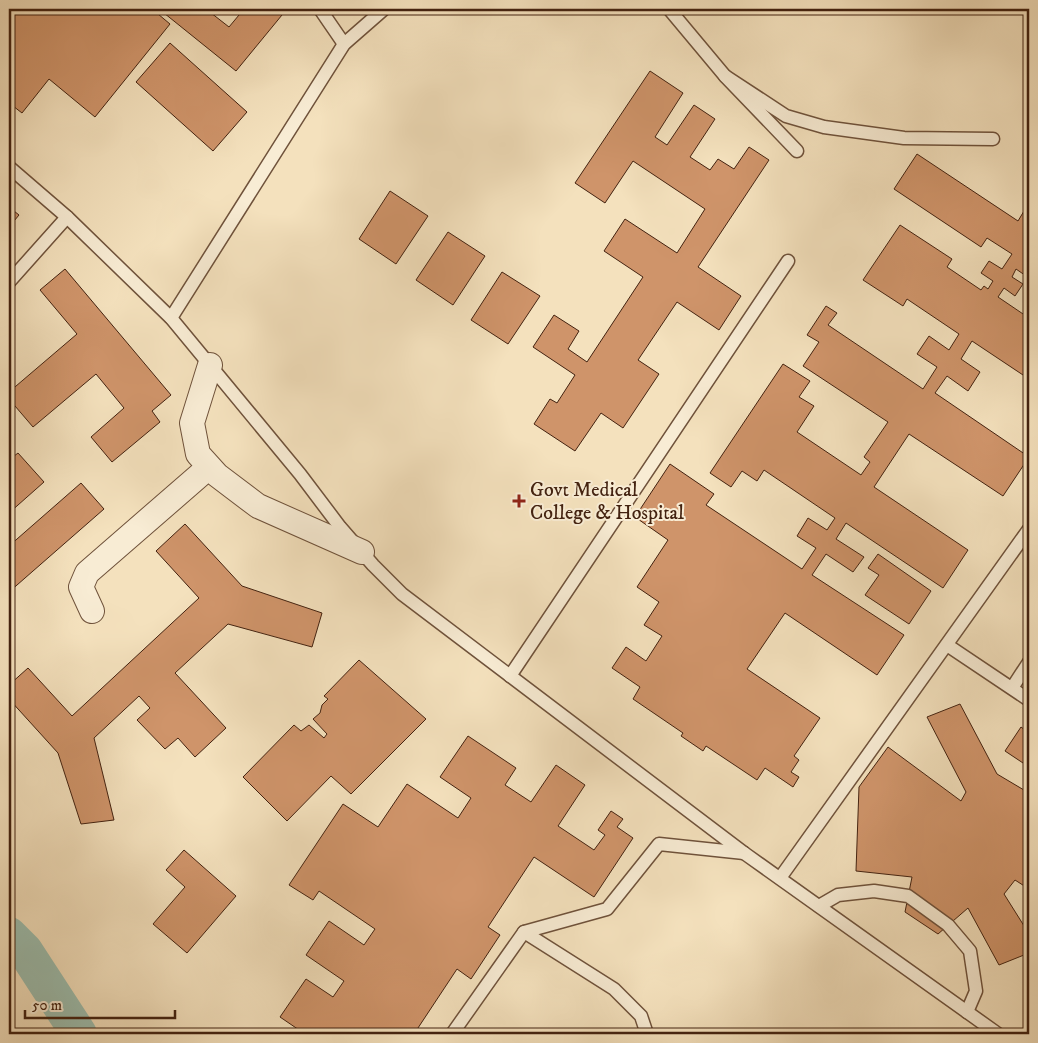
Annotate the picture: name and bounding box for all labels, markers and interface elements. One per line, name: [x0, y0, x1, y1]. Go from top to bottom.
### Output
place label: Govt Medical College & Hospital: [530, 478, 684, 526]
marker: Govt Medical College & Hospital: [512, 494, 526, 508]
scale bar: [25, 988, 175, 1020]
text: 50 m: [32, 996, 62, 1015]

